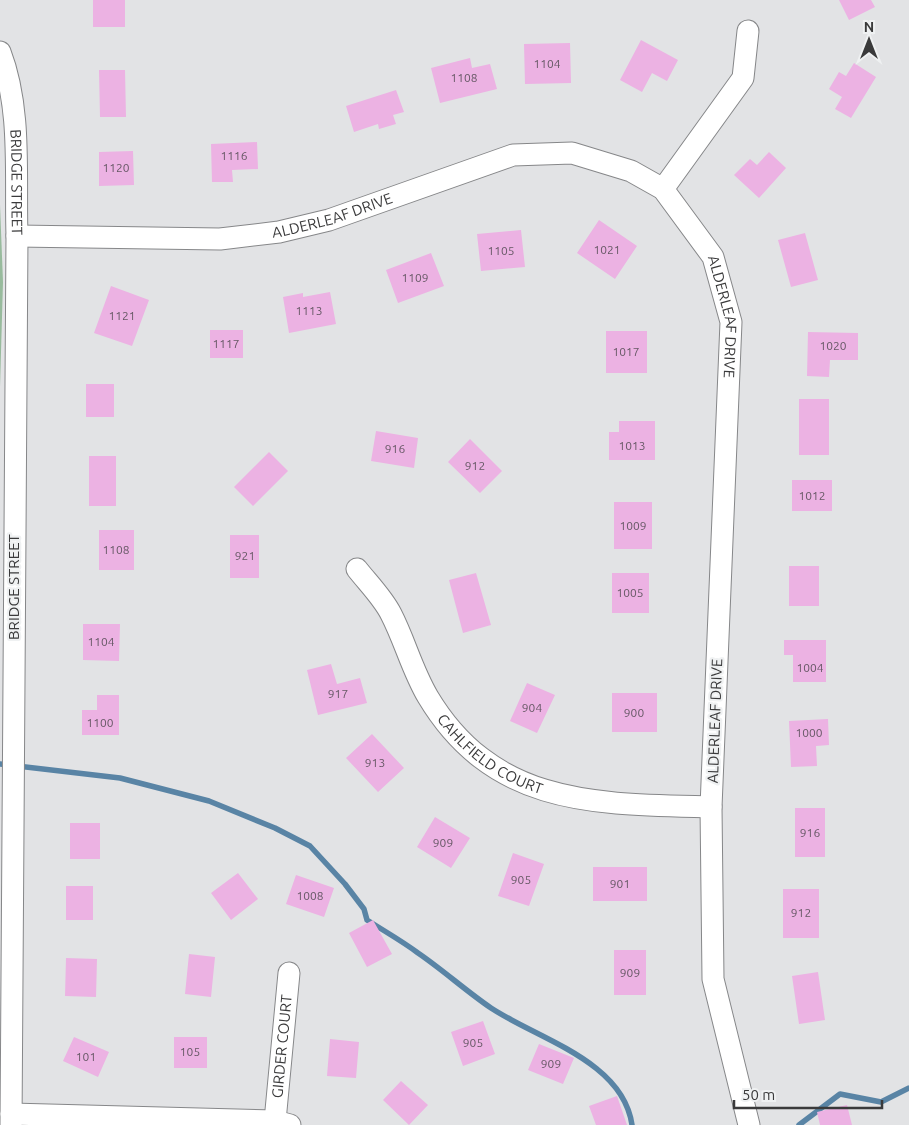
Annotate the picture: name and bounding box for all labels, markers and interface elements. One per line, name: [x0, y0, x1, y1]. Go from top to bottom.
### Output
north arrow: [844, 15, 894, 65]
text: N: [864, 19, 874, 35]
house number: 1104: [533, 57, 561, 70]
house number: 1108: [450, 71, 478, 84]
street label: BRIDGE STREET: [7, 129, 26, 236]
house number: 1116: [220, 149, 248, 162]
house number: 1120: [102, 161, 130, 174]
street label: ALDERLEAF DRIVE: [271, 189, 394, 241]
house number: 1021: [593, 243, 621, 256]
house number: 1105: [487, 244, 515, 257]
street label: ALDERLEAF DRIVE: [705, 253, 741, 379]
house number: 1109: [401, 271, 429, 284]
house number: 1113: [295, 304, 323, 317]
house number: 1121: [108, 309, 136, 322]
house number: 1117: [212, 337, 240, 350]
house number: 1020: [819, 339, 847, 352]
house number: 1017: [612, 345, 640, 358]
house number: 1013: [618, 439, 646, 452]
house number: 916: [385, 442, 405, 455]
house number: 912: [465, 459, 485, 472]
house number: 1012: [798, 489, 826, 502]
house number: 1009: [619, 519, 647, 532]
street label: BRIDGE STREET: [5, 533, 22, 640]
house number: 1108: [102, 543, 130, 556]
house number: 921: [235, 549, 255, 562]
house number: 1005: [616, 586, 644, 599]
house number: 1104: [87, 635, 115, 648]
street label: ALDERLEAF DRIVE: [704, 658, 725, 784]
house number: 1004: [796, 661, 824, 674]
house number: 917: [328, 687, 348, 700]
house number: 904: [522, 701, 542, 714]
house number: 900: [624, 706, 644, 719]
street label: CAHLFIELD COURT: [434, 711, 546, 797]
house number: 1100: [86, 716, 114, 729]
house number: 1000: [795, 726, 823, 739]
house number: 913: [365, 756, 385, 769]
house number: 916: [800, 826, 820, 839]
house number: 909: [433, 836, 453, 849]
house number: 905: [511, 873, 531, 886]
house number: 901: [610, 877, 630, 890]
house number: 1008: [296, 889, 324, 902]
house number: 912: [791, 906, 811, 919]
house number: 909: [620, 966, 640, 979]
street label: GIRDER COURT: [268, 993, 295, 1099]
house number: 905: [463, 1036, 483, 1049]
house number: 105: [180, 1045, 200, 1058]
house number: 101: [76, 1050, 96, 1063]
house number: 909: [541, 1057, 561, 1070]
scale bar: [734, 1078, 882, 1110]
text: 50 m: [742, 1086, 775, 1103]

